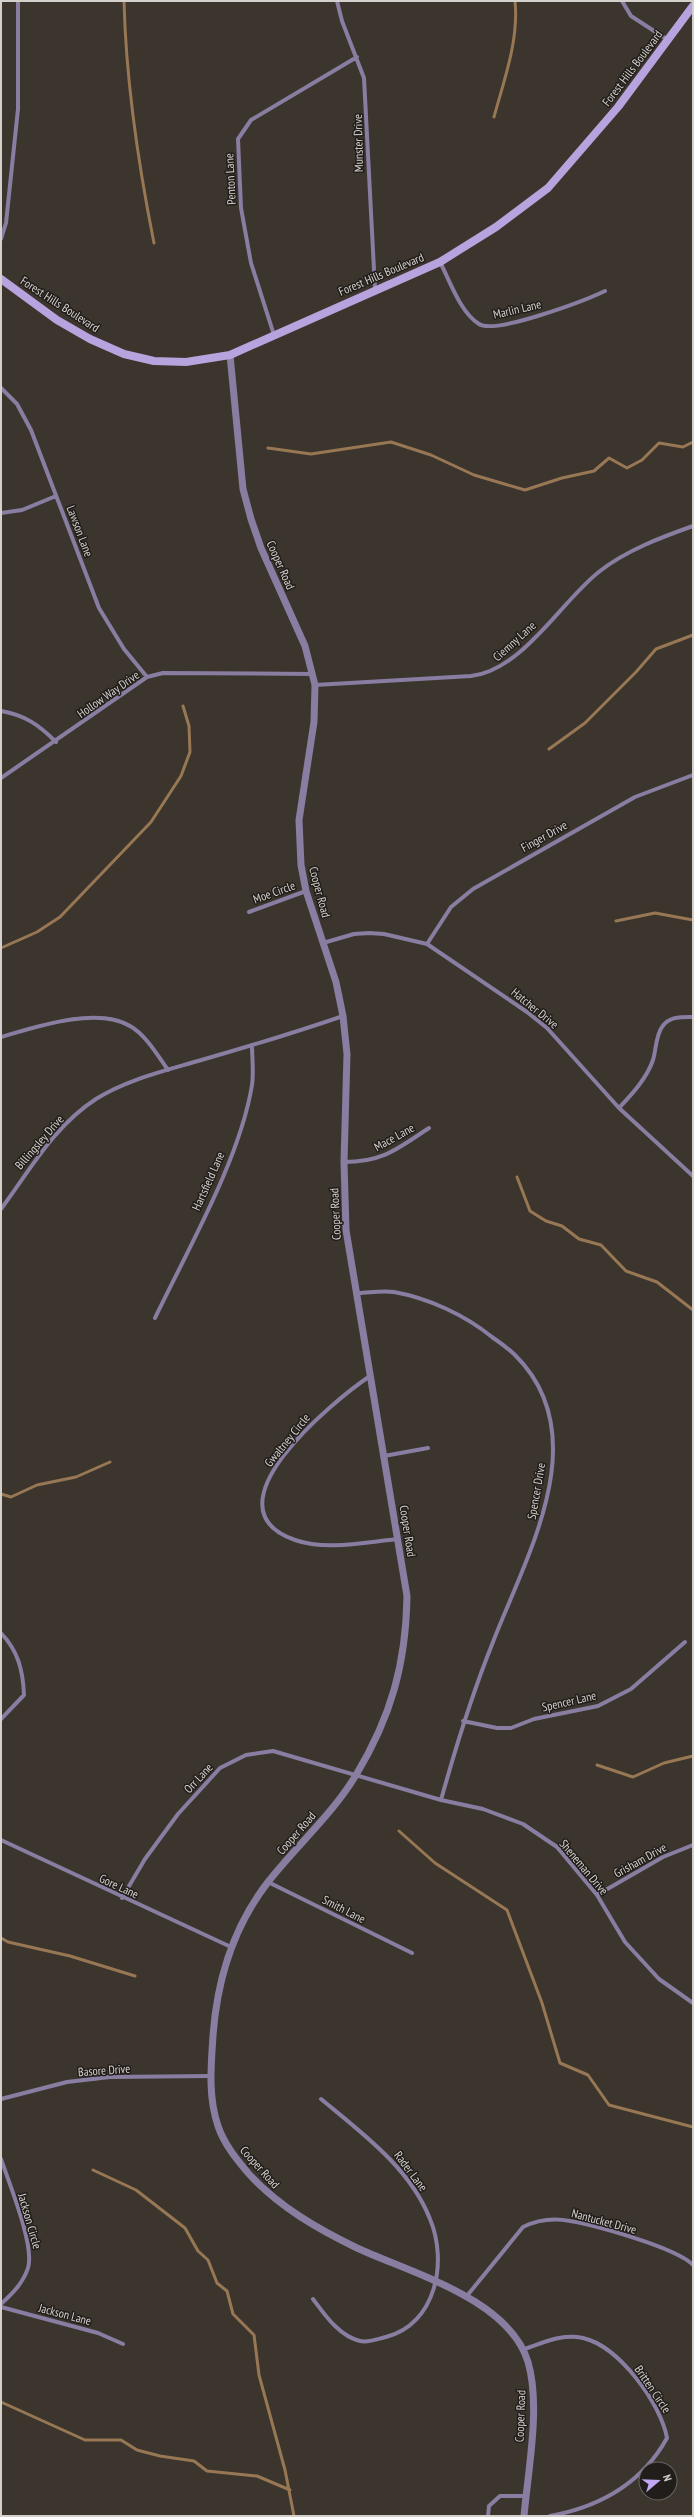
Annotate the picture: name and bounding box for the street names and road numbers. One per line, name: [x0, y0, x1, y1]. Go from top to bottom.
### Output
street label: Forest Hills Boulevard: [599, 27, 665, 109]
street label: Munster Drive: [350, 114, 366, 172]
street label: Penton Lane: [221, 153, 239, 205]
street label: Forest Hills Boulevard: [336, 249, 426, 299]
street label: Forest Hills Boulevard: [18, 273, 102, 335]
street label: Marlin Lane: [492, 296, 542, 322]
street label: Lawson Lane: [63, 503, 97, 559]
street label: Cooper Road: [264, 538, 298, 592]
street label: Ciemny Lane: [489, 618, 539, 664]
street label: Hollow Way Drive: [74, 667, 142, 721]
street label: Finger Drive: [518, 817, 570, 855]
street label: Cooper Road: [306, 865, 334, 919]
street label: Moe Circle: [251, 877, 297, 907]
street label: Hatcher Drive: [508, 984, 562, 1032]
street label: Billingsley Drive: [11, 1112, 67, 1172]
street label: Mace Lane: [371, 1120, 417, 1154]
street label: Hartsfield Lane: [188, 1149, 228, 1213]
street label: Cooper Road: [326, 1188, 344, 1240]
street label: Gwaltney Circle: [261, 1410, 313, 1470]
street label: Spencer Drive: [524, 1461, 548, 1520]
street label: Cooper Road: [397, 1504, 419, 1558]
street label: Spencer Lane: [540, 1687, 598, 1715]
street label: Orr Lane: [180, 1760, 216, 1796]
street label: Cooper Road: [273, 1808, 319, 1858]
street label: Sheneman Drive: [556, 1836, 612, 1898]
street label: Grisham Drive: [611, 1839, 669, 1881]
street label: Gore Lane: [97, 1870, 141, 1902]
street label: Smith Lane: [320, 1892, 368, 1926]
street label: Basore Drive: [77, 2061, 131, 2079]
street label: Cooper Road: [237, 2143, 283, 2191]
street label: Rader Lane: [391, 2148, 431, 2194]
street label: Jackson Circle: [15, 2191, 45, 2251]
street label: Nantucket Drive: [570, 2205, 638, 2237]
street label: Jackson Lane: [36, 2300, 93, 2328]
street label: Britten Circle: [632, 2362, 674, 2416]
street label: Cooper Road: [512, 2390, 528, 2442]

